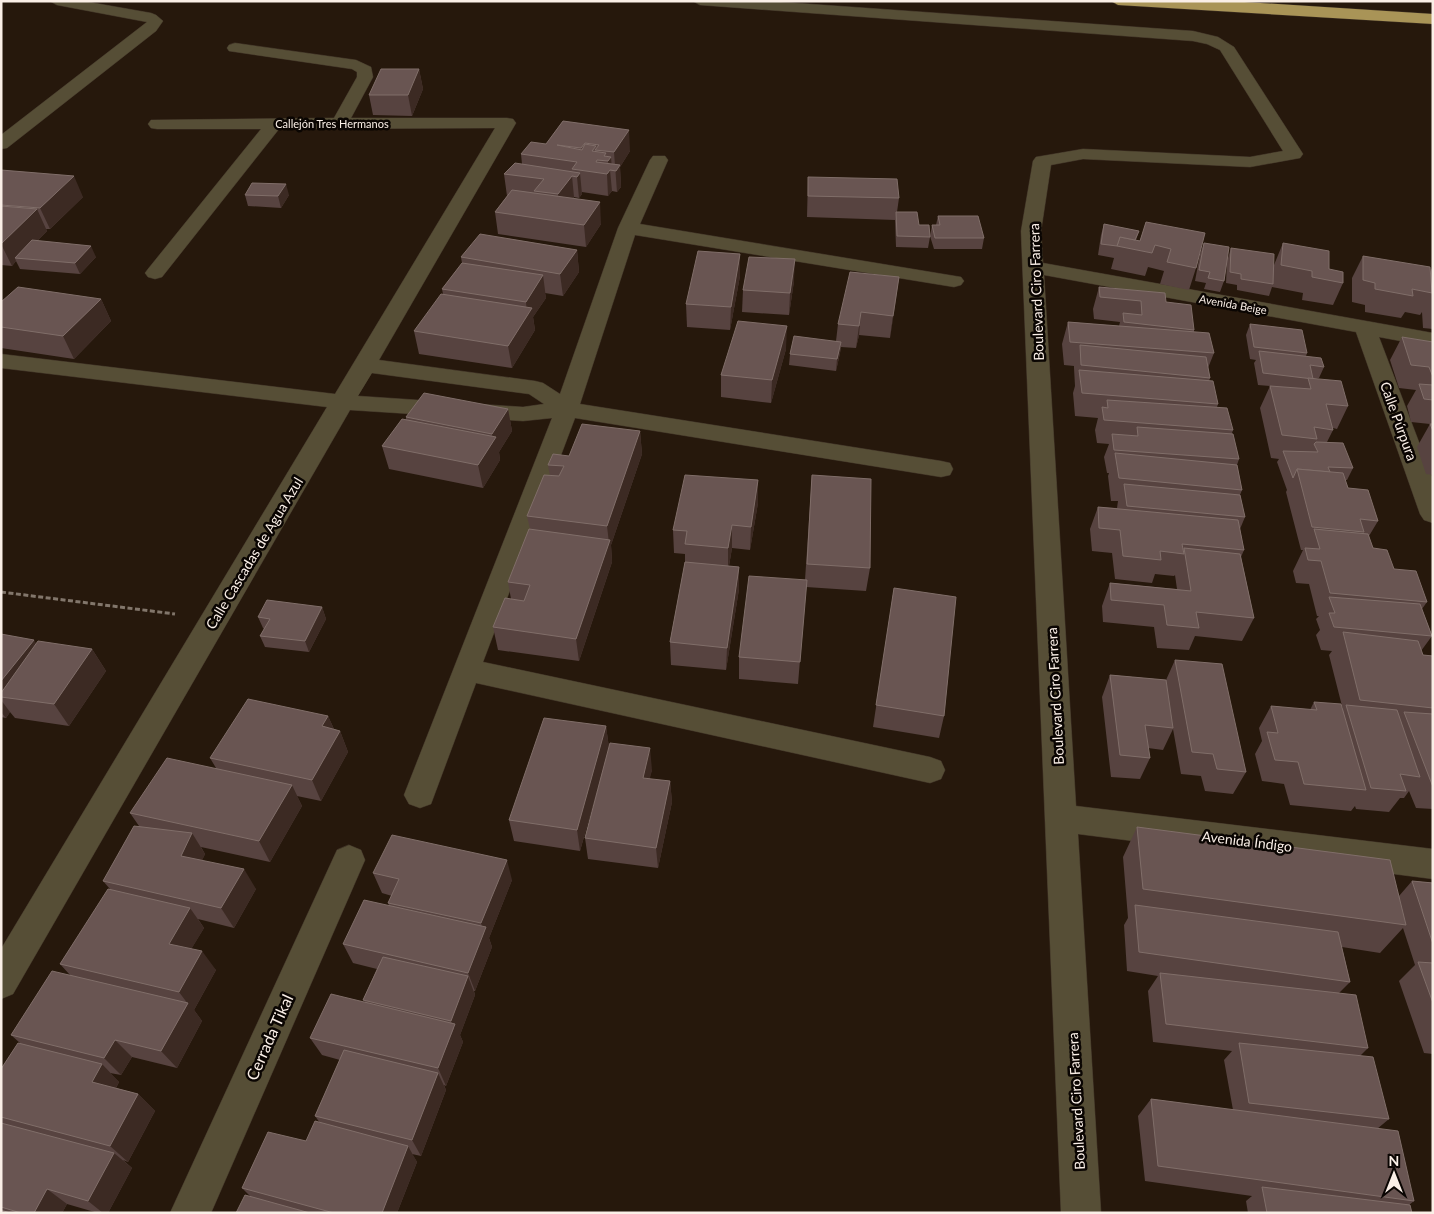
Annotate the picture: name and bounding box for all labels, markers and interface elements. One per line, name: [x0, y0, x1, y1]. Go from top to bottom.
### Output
street label: Callejón Tres Hermanos: [275, 117, 389, 130]
street label: Boulevard Ciro Farrera: [1025, 223, 1047, 361]
street label: Avenida Beige: [1198, 292, 1268, 316]
street label: Calle Púrpura: [1377, 379, 1421, 463]
street label: Calle Cascadas de Agua Azul: [202, 474, 306, 632]
street label: Boulevard Ciro Farrera: [1043, 627, 1067, 765]
street label: Avenida Índigo: [1201, 827, 1293, 855]
street label: Cerrada Tikal: [242, 991, 296, 1083]
street label: Boulevard Ciro Farrera: [1064, 1032, 1088, 1170]
north arrow: [1369, 1149, 1419, 1199]
text: N: [1389, 1152, 1399, 1169]

